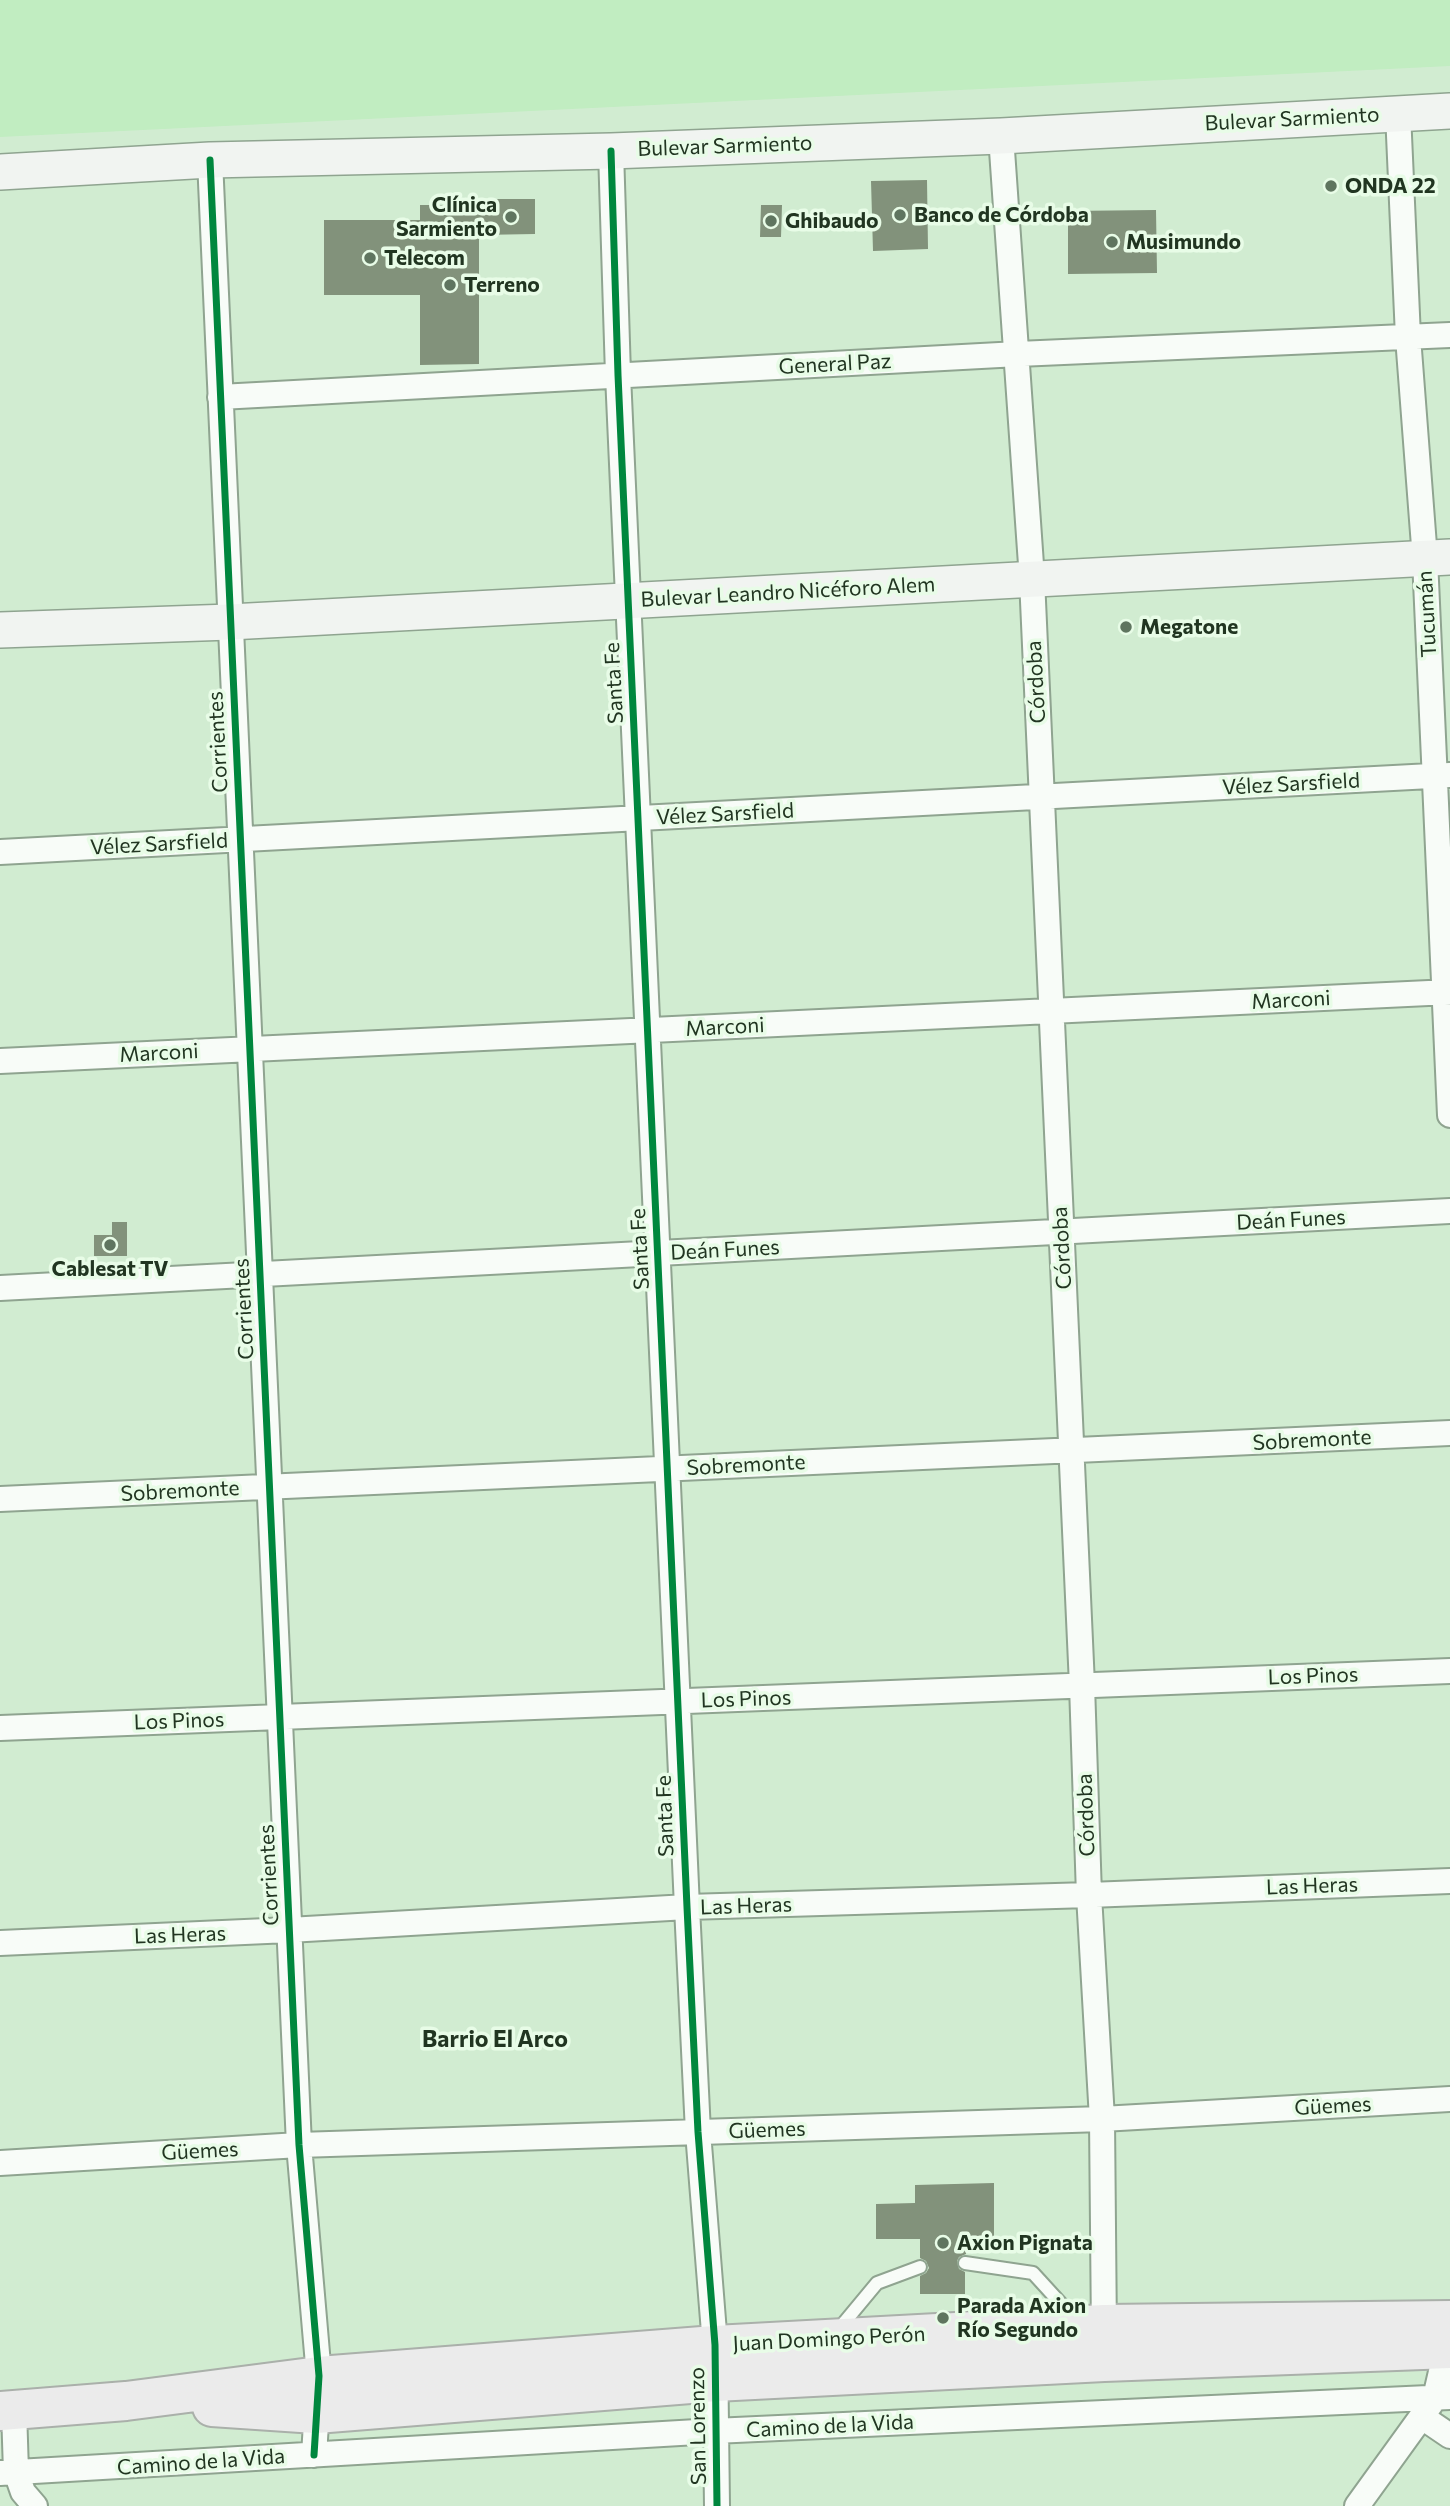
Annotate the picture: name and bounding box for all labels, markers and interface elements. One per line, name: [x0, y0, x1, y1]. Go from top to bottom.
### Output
street label: Bulevar Sarmiento: [1204, 102, 1380, 136]
street label: Bulevar Sarmiento: [637, 130, 813, 162]
place label: ONDA 22: [1345, 173, 1436, 199]
marker: ONDA 22: [1323, 178, 1339, 194]
place label: Clínica Sarmiento: [396, 192, 497, 242]
place label: Banco de Córdoba: [914, 202, 1089, 228]
marker: Banco de Córdoba: [892, 207, 908, 223]
place label: Ghibaudo: [785, 208, 879, 234]
marker: Clínica Sarmiento: [503, 209, 519, 225]
marker: Ghibaudo: [763, 213, 779, 229]
place label: Musimundo: [1126, 229, 1241, 255]
marker: Musimundo: [1104, 234, 1120, 250]
place label: Telecom: [384, 245, 465, 271]
marker: Telecom: [362, 250, 378, 266]
place label: Terreno: [464, 272, 540, 298]
marker: Terreno: [442, 277, 458, 293]
street label: General Paz: [778, 348, 892, 380]
street label: Tucumán: [1412, 570, 1442, 658]
street label: Bulevar Leandro Nicéforo Alem: [640, 572, 936, 612]
place label: Megatone: [1140, 614, 1238, 640]
marker: Megatone: [1118, 619, 1134, 635]
street label: Córdoba: [1021, 640, 1051, 724]
street label: Santa Fe: [599, 642, 629, 724]
street label: Corrientes: [203, 691, 233, 793]
street label: Vélez Sarsfield: [1221, 768, 1361, 800]
street label: Vélez Sarsfield: [655, 798, 795, 830]
street label: Vélez Sarsfield: [89, 828, 229, 860]
street label: Marconi: [1251, 985, 1331, 1015]
street label: Marconi: [685, 1012, 765, 1042]
street label: Marconi: [119, 1038, 199, 1068]
street label: Deán Funes: [1236, 1205, 1346, 1235]
street label: Córdoba: [1047, 1206, 1077, 1290]
street label: Santa Fe: [625, 1208, 655, 1290]
street label: Deán Funes: [670, 1235, 780, 1265]
marker: Cablesat TV: [102, 1237, 118, 1253]
place label: Cablesat TV: [52, 1256, 168, 1282]
street label: Corrientes: [229, 1258, 259, 1360]
street label: Sobremonte: [1252, 1424, 1372, 1456]
street label: Sobremonte: [686, 1449, 806, 1481]
street label: Sobremonte: [120, 1475, 240, 1507]
street label: Los Pinos: [1267, 1662, 1359, 1690]
street label: Los Pinos: [700, 1685, 792, 1713]
street label: Los Pinos: [133, 1707, 225, 1735]
street label: Córdoba: [1072, 1773, 1100, 1857]
street label: Santa Fe: [651, 1775, 679, 1857]
street label: Corrientes: [254, 1824, 284, 1926]
street label: Las Heras: [1266, 1872, 1358, 1900]
street label: Las Heras: [700, 1892, 792, 1920]
street label: Las Heras: [134, 1921, 226, 1949]
district label: Barrio El Arco: [422, 2025, 568, 2053]
street label: Güemes: [1294, 2091, 1372, 2121]
street label: Güemes: [728, 2116, 806, 2144]
street label: Güemes: [161, 2136, 239, 2166]
place label: Axion Pignata: [957, 2230, 1093, 2256]
marker: Axion Pignata: [935, 2235, 951, 2251]
place label: Parada Axion Río Segundo: [957, 2293, 1086, 2343]
marker: Parada Axion Río Segundo: [935, 2310, 951, 2326]
street label: Juan Domingo Perón: [732, 2321, 926, 2357]
street label: San Lorenzo: [684, 2367, 712, 2485]
street label: Camino de la Vida: [745, 2409, 915, 2443]
street label: Camino de la Vida: [116, 2444, 286, 2480]

